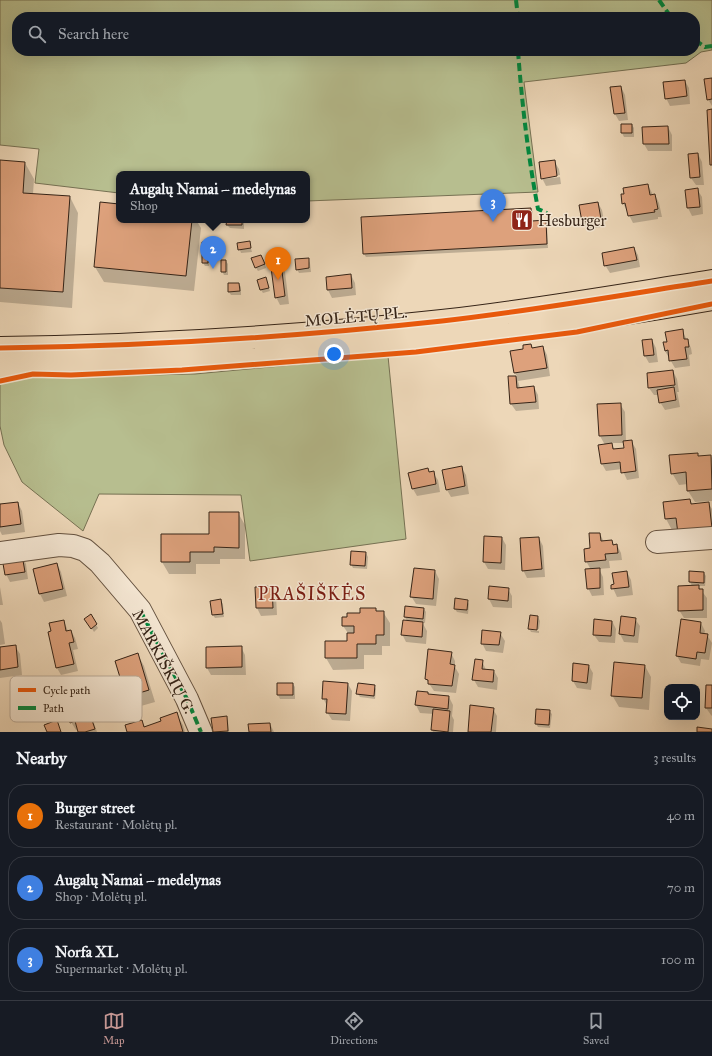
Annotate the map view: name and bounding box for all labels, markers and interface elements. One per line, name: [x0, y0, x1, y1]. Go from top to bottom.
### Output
search box: [12, 12, 700, 56]
icon: search: [26, 23, 48, 45]
text: Search here: [58, 25, 129, 43]
popup: [116, 171, 310, 223]
text: Augalų Namai – medelynas: [130, 180, 296, 198]
pin: 3: [480, 189, 506, 222]
text: Shop: [130, 198, 158, 214]
restaurant icon: Hesburger: [509, 207, 535, 233]
place label: Hesburger: [538, 211, 607, 231]
pin: 2: [200, 236, 226, 269]
pin: 1: [265, 247, 291, 280]
street label: MOLĖTŲ PL.: [304, 302, 408, 330]
your location: [324, 344, 344, 364]
district label: PRAŠIŠKĖS: [258, 582, 366, 605]
street label: MARKIŠKIŲ G.: [128, 605, 200, 717]
legend: [10, 676, 142, 722]
text: Cycle path: [43, 684, 90, 697]
map controls: [664, 684, 700, 720]
button: locate: [664, 684, 700, 720]
text: Path: [43, 702, 64, 715]
text: Nearby: [16, 748, 67, 769]
text: 3 results: [653, 750, 696, 766]
text: Burger street: [55, 799, 135, 817]
text: 1: [27, 808, 33, 824]
text: 40 m: [666, 808, 695, 824]
text: Restaurant · Molėtų pl.: [55, 817, 177, 833]
text: Augalų Namai – medelynas: [55, 871, 221, 889]
text: 2: [27, 880, 33, 896]
text: 70 m: [667, 880, 695, 896]
text: Shop · Molėtų pl.: [55, 889, 147, 905]
text: Norfa XL: [55, 943, 118, 961]
text: 3: [27, 952, 33, 968]
text: 100 m: [661, 952, 695, 968]
text: Supermarket · Molėtų pl.: [55, 961, 187, 977]
tab: Map: [103, 1010, 125, 1047]
tab: Directions: [330, 1010, 378, 1047]
tab: Saved: [583, 1010, 609, 1047]

